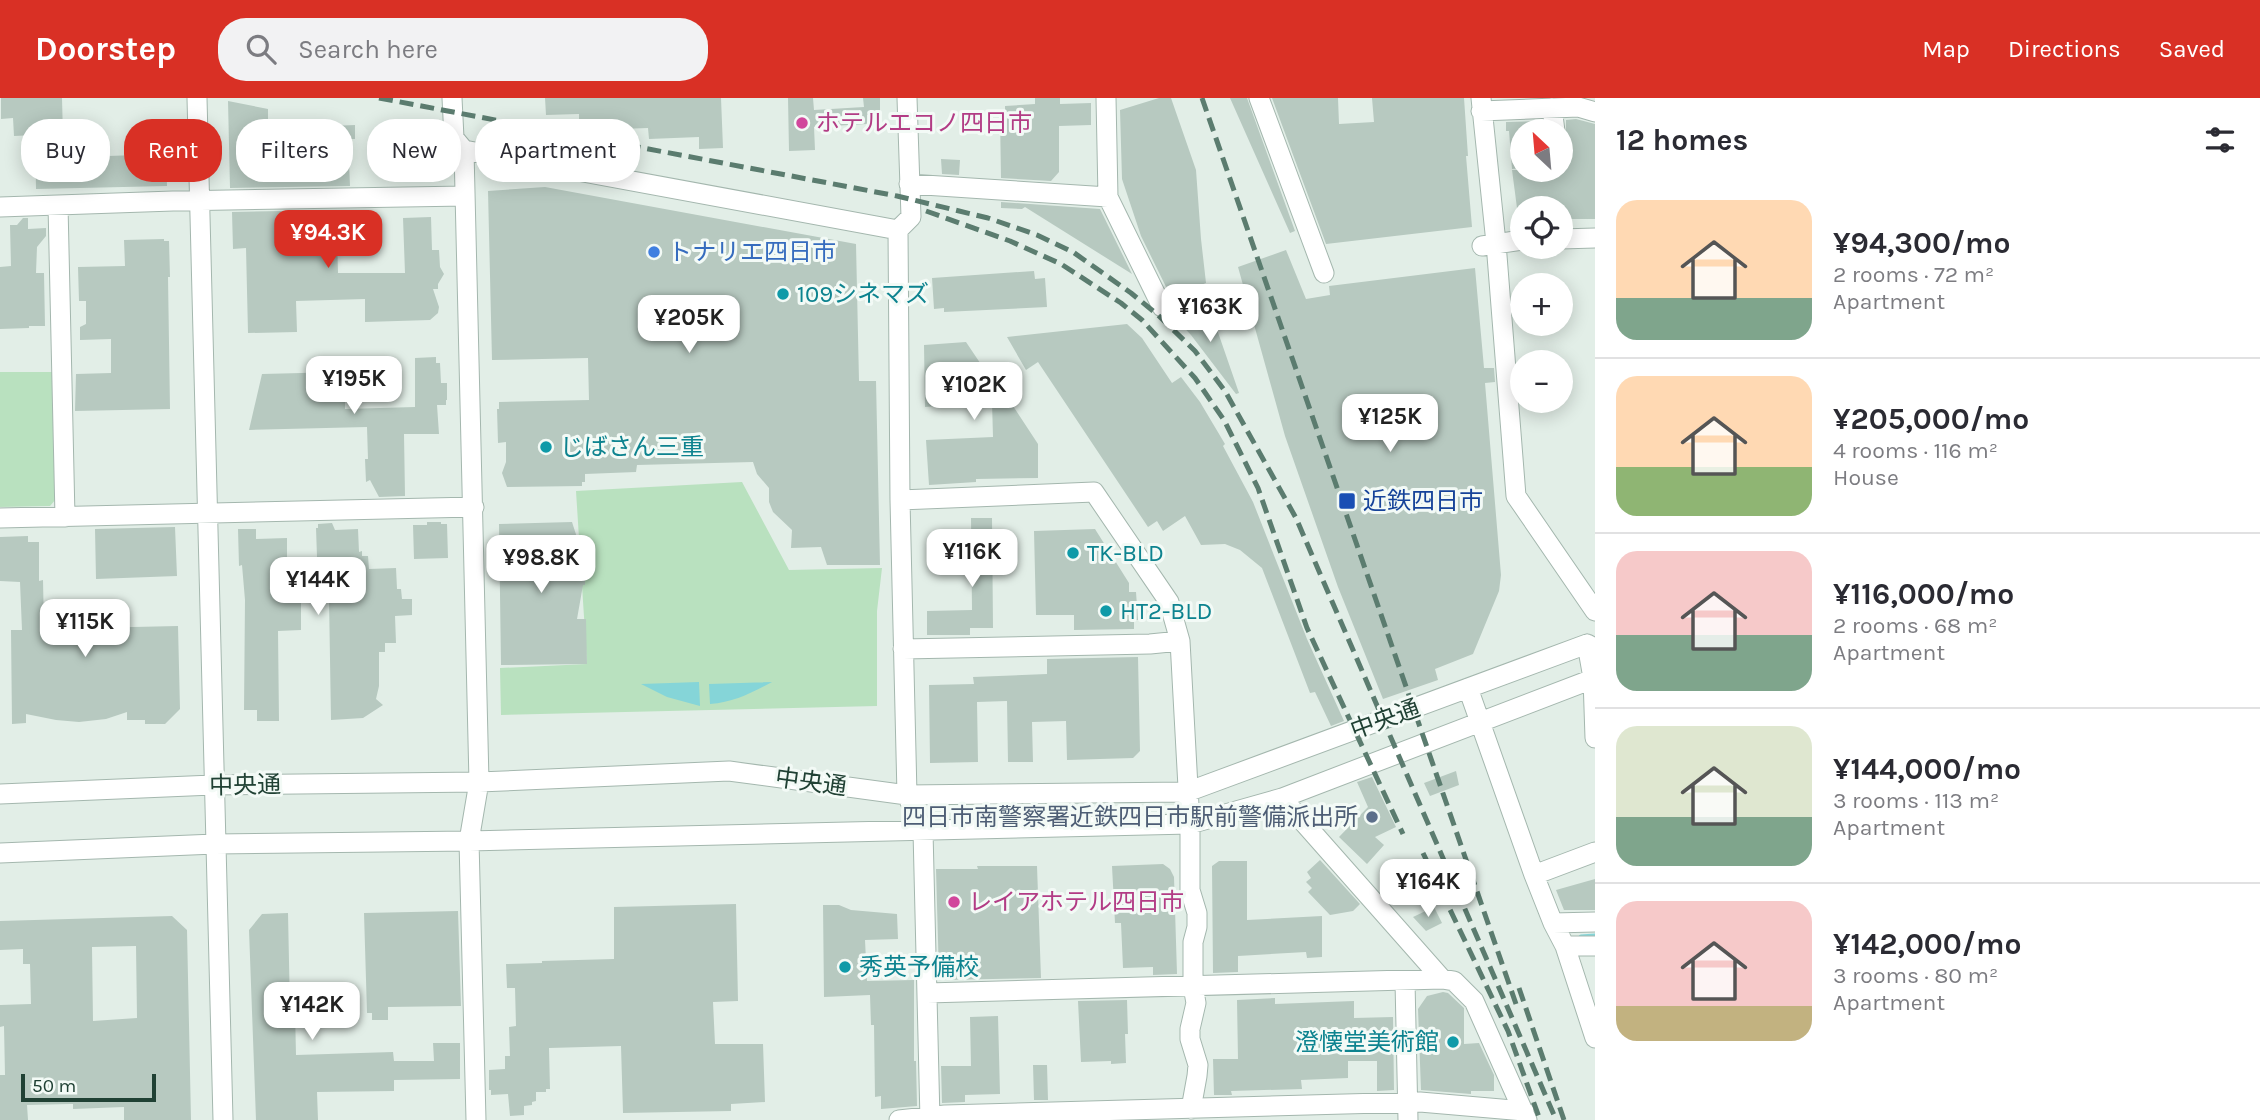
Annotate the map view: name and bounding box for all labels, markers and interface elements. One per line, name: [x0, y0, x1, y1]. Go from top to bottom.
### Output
search box: [218, 18, 708, 81]
text: Doorstep: [35, 30, 176, 68]
icon: search: [242, 30, 280, 68]
text: Search here: [298, 34, 438, 65]
text: Map: [1922, 35, 1970, 63]
text: Directions: [2008, 35, 2121, 63]
text: Saved: [2159, 35, 2225, 63]
place label: ホテルエコノ四日市: [816, 109, 1032, 137]
marker: ホテルエコノ四日市: [794, 115, 810, 131]
chip: Buy: [21, 119, 110, 182]
chip: Rent: [124, 119, 222, 182]
chip: Filters: [236, 119, 353, 182]
chip: New: [367, 119, 461, 182]
chip: Apartment: [475, 119, 640, 182]
north arrow: [1510, 119, 1573, 182]
map controls: [1510, 119, 1573, 413]
icon: filters: [2201, 121, 2239, 159]
text: 12 homes: [1616, 122, 1748, 158]
button: locate: [1510, 196, 1573, 259]
pin: ¥94.3K: [271, 211, 385, 270]
text: ¥94.3K: [290, 219, 366, 246]
text: ¥94,300/mo: [1833, 225, 2011, 261]
icon: home: [1672, 228, 1756, 312]
place label: トナリエ四日市: [668, 238, 836, 266]
marker: トナリエ四日市: [646, 244, 662, 260]
text: 2 rooms · 72 m²: [1833, 261, 1994, 288]
button: +: [1510, 273, 1573, 336]
place label: 109シネマズ: [797, 280, 929, 308]
pin: ¥163K: [1161, 285, 1259, 344]
marker: 109シネマズ: [775, 286, 791, 302]
text: Apartment: [1833, 288, 1945, 315]
text: ¥163K: [1178, 293, 1243, 320]
pin: ¥205K: [640, 296, 738, 355]
text: ¥205K: [654, 304, 724, 331]
button: −: [1510, 350, 1573, 413]
pin: ¥195K: [305, 356, 403, 416]
pin: ¥102K: [925, 362, 1023, 422]
text: ¥195K: [322, 365, 386, 392]
text: ¥102K: [941, 371, 1007, 398]
pin: ¥125K: [1341, 394, 1439, 454]
text: ¥205,000/mo: [1833, 401, 2029, 437]
text: ¥125K: [1358, 403, 1422, 430]
icon: home: [1672, 404, 1756, 488]
place label: じばさん三重: [560, 433, 704, 461]
text: 4 rooms · 116 m²: [1833, 437, 1998, 464]
marker: じばさん三重: [538, 439, 554, 455]
text: House: [1833, 464, 1899, 491]
place label: 近鉄四日市: [1363, 487, 1483, 515]
marker: 近鉄四日市: [1337, 491, 1357, 511]
pin: ¥116K: [923, 530, 1021, 589]
pin: ¥98.8K: [484, 536, 598, 595]
text: ¥116K: [943, 538, 1001, 565]
place label: TK-BLD: [1087, 539, 1164, 567]
text: ¥98.8K: [502, 544, 580, 571]
marker: TK-BLD: [1065, 545, 1081, 561]
pin: ¥144K: [269, 558, 367, 617]
text: ¥144K: [286, 566, 350, 593]
text: ¥116,000/mo: [1833, 576, 2014, 612]
icon: home: [1672, 579, 1756, 663]
place label: HT2-BLD: [1120, 597, 1212, 625]
pin: ¥115K: [36, 600, 134, 659]
marker: HT2-BLD: [1098, 603, 1114, 619]
text: ¥115K: [56, 608, 114, 635]
text: 2 rooms · 68 m²: [1833, 612, 1997, 639]
text: Apartment: [1833, 639, 1945, 666]
street label: 中央通: [1346, 694, 1424, 744]
text: ¥144,000/mo: [1833, 751, 2021, 787]
icon: home: [1672, 754, 1756, 838]
street label: 中央通: [773, 763, 849, 801]
street label: 中央通: [209, 770, 281, 800]
text: 3 rooms · 113 m²: [1833, 787, 1999, 814]
place label: 四日市南警察署近鉄四日市駅前警備派出所: [902, 803, 1358, 831]
marker: 四日市南警察署近鉄四日市駅前警備派出所: [1364, 809, 1380, 825]
text: Apartment: [1833, 814, 1945, 841]
pin: ¥164K: [1379, 860, 1477, 919]
text: ¥164K: [1396, 868, 1460, 895]
place label: レイアホテル四日市: [968, 888, 1184, 916]
marker: レイアホテル四日市: [946, 894, 962, 910]
text: ¥142,000/mo: [1833, 926, 2021, 962]
icon: home: [1672, 929, 1756, 1013]
place label: 秀英予備校: [859, 953, 979, 981]
marker: 秀英予備校: [837, 959, 853, 975]
text: 3 rooms · 80 m²: [1833, 962, 1998, 989]
pin: ¥142K: [263, 982, 361, 1042]
text: Apartment: [1833, 989, 1945, 1016]
text: ¥142K: [280, 991, 344, 1018]
place label: 澄懐堂美術館: [1295, 1028, 1439, 1056]
marker: 澄懐堂美術館: [1445, 1034, 1461, 1050]
scale bar: [21, 1071, 156, 1103]
text: 50 m: [32, 1075, 76, 1097]

